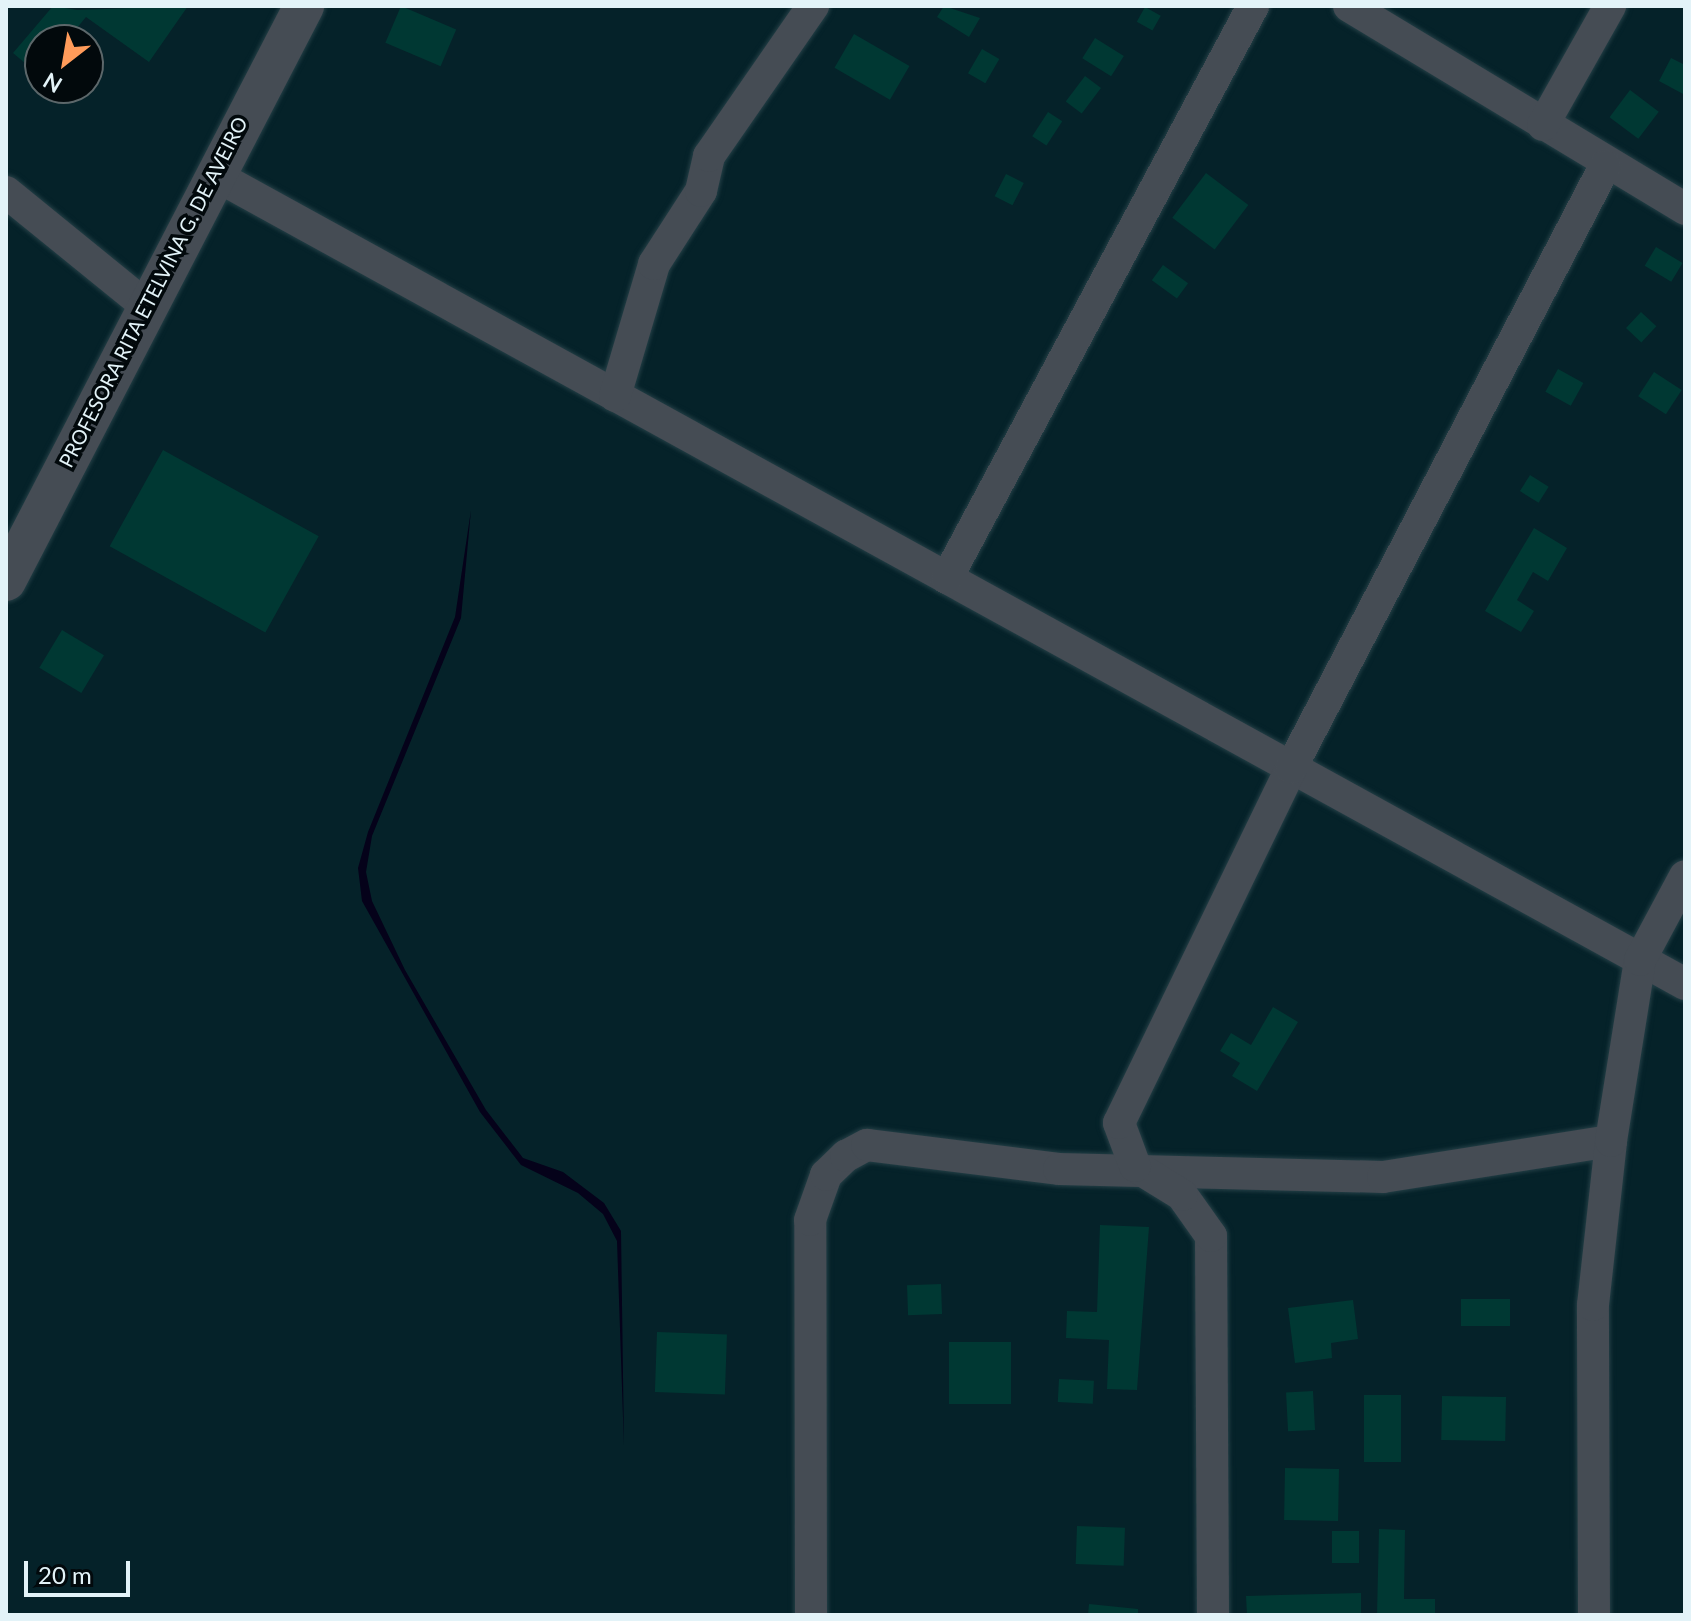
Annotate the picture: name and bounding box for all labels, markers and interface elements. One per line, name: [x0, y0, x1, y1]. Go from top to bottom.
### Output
north arrow: [24, 24, 104, 104]
text: N: [38, 67, 67, 99]
street label: PROFESORA RITA ETELVINA G. DE AVEIRO: [53, 112, 253, 472]
scale bar: [28, 1545, 134, 1595]
text: 20 m: [38, 1560, 92, 1589]

